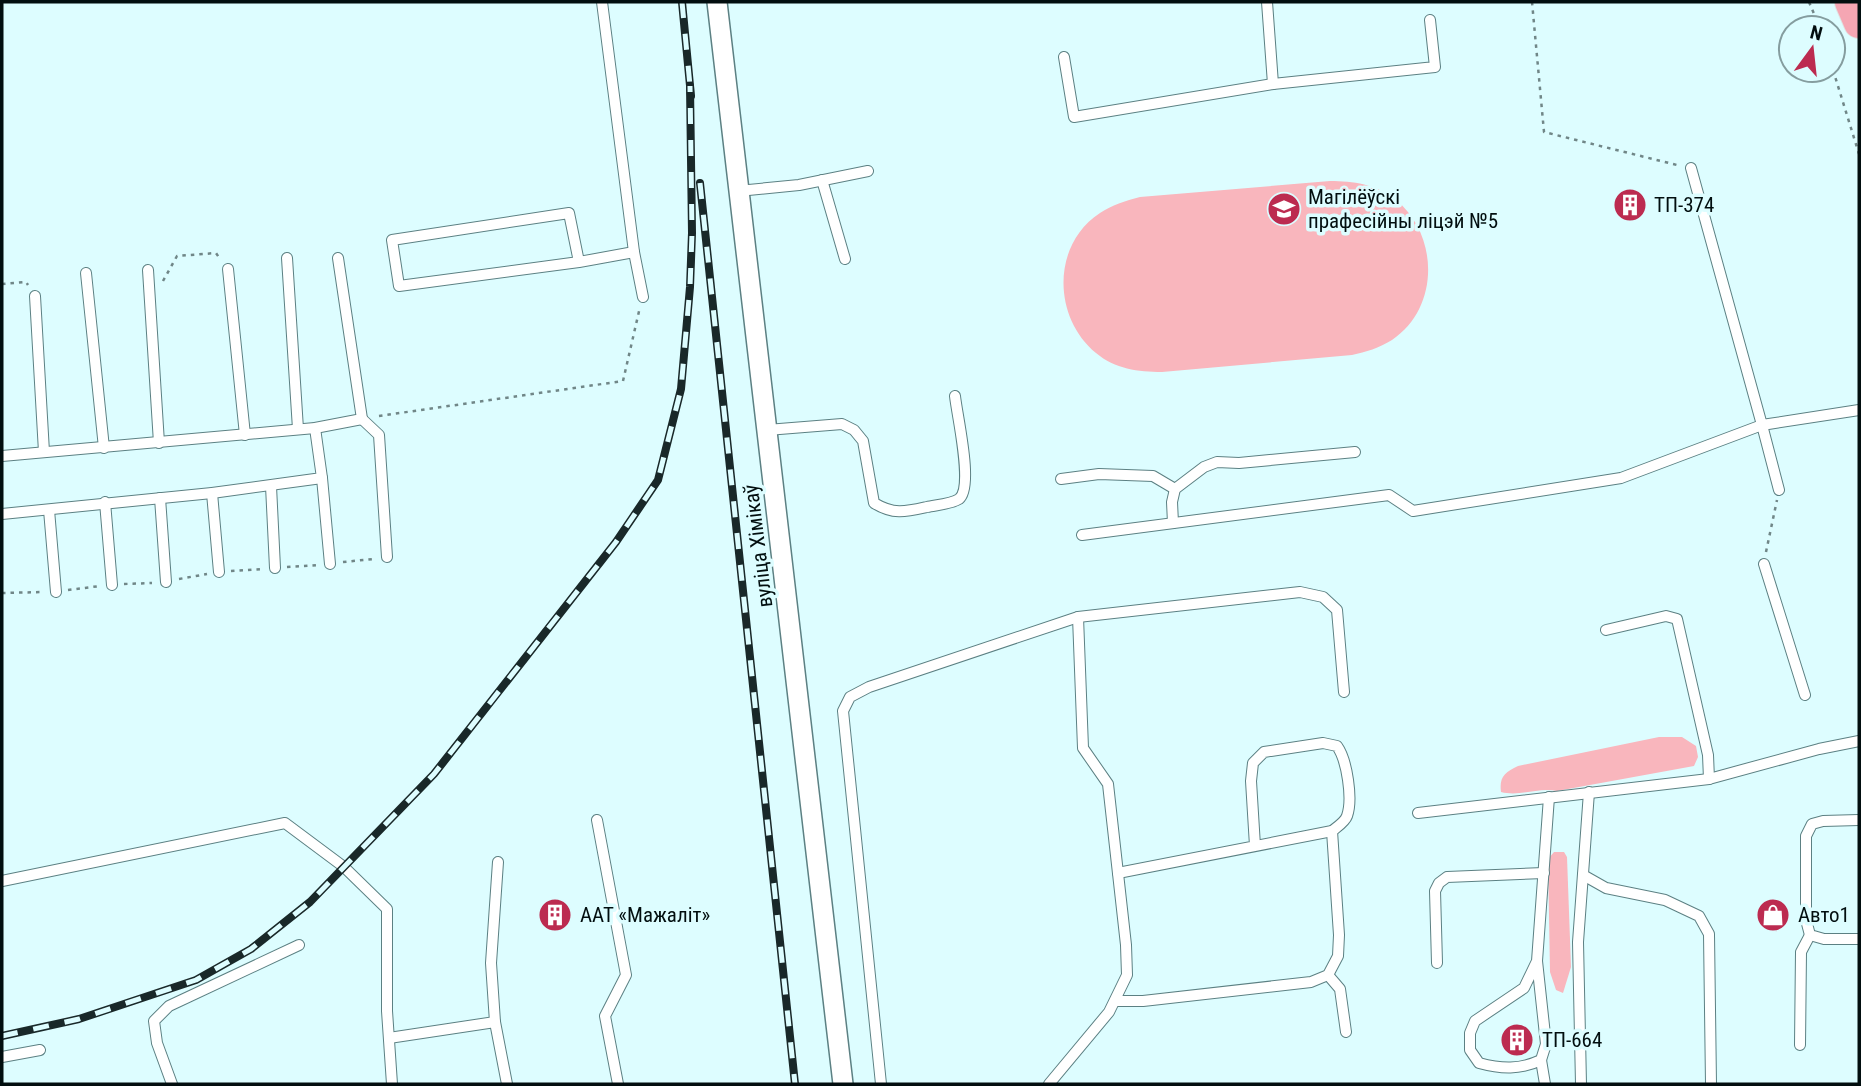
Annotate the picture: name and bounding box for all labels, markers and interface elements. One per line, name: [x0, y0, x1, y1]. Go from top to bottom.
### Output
north arrow: [1777, 14, 1847, 84]
text: N: [1808, 20, 1825, 46]
place label: Магілёўскі прафесійны ліцэй №5: [1308, 185, 1498, 233]
building icon: ТП-374: [1611, 186, 1649, 224]
school or university icon: Магілёўскі прафесійны ліцэй №5: [1265, 190, 1303, 228]
place label: ТП-374: [1654, 193, 1714, 217]
street label: вуліца Хімікаў: [739, 483, 777, 609]
building icon: ААТ «Мажаліт»: [536, 896, 574, 934]
shop icon: Авто1: [1754, 896, 1792, 934]
place label: ААТ «Мажаліт»: [580, 903, 710, 927]
place label: Авто1: [1798, 903, 1850, 927]
building icon: ТП-664: [1498, 1021, 1536, 1059]
place label: ТП-664: [1542, 1028, 1602, 1052]

